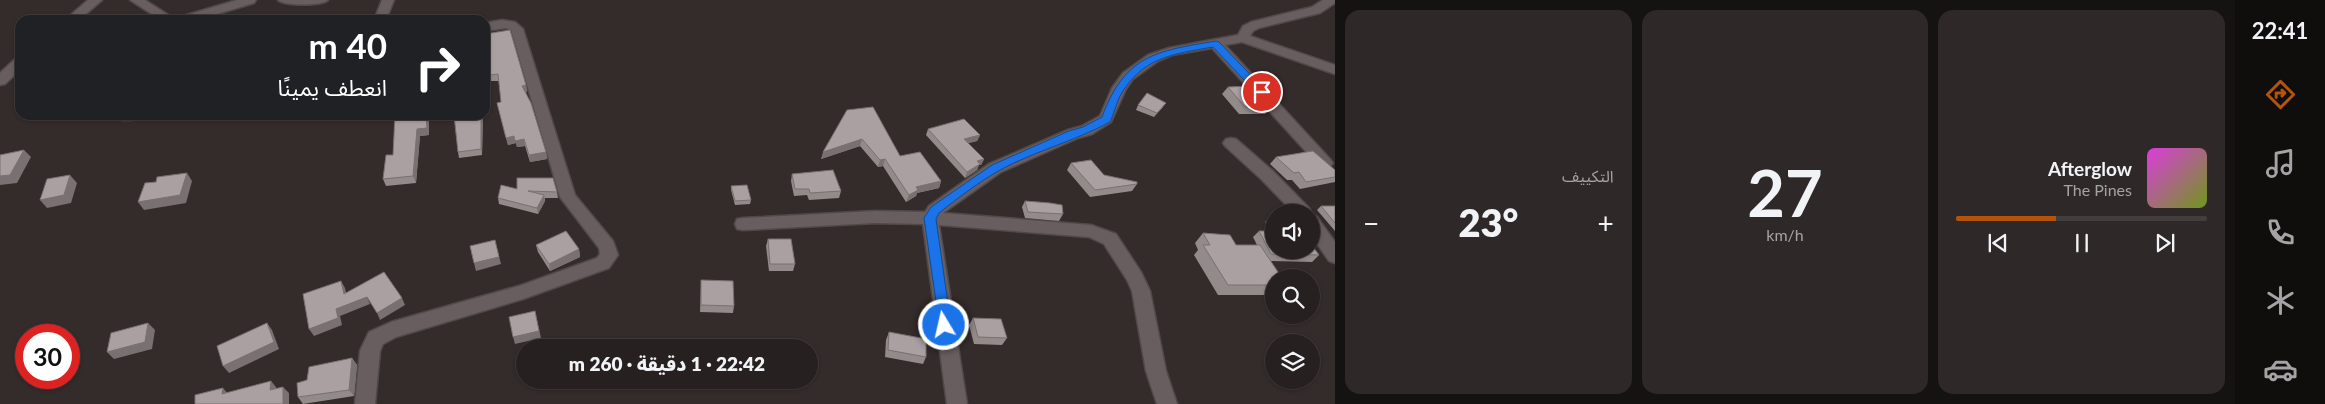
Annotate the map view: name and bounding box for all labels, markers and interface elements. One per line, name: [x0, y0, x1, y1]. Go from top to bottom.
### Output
text: 22:41: [2252, 17, 2308, 44]
text: 40 m: [309, 24, 387, 66]
icon: right: [405, 35, 470, 100]
pin: [1241, 71, 1283, 113]
text: انعطف يمينًا: [278, 74, 387, 101]
icon: directions: [2263, 77, 2298, 112]
icon: arrive: [1248, 78, 1276, 106]
icon: music: [2263, 146, 2298, 181]
text: 27: [1747, 153, 1823, 231]
text: Afterglow: [2048, 157, 2132, 180]
text: التكييف: [1562, 166, 1614, 185]
text: The Pines: [2064, 180, 2132, 199]
text: 23°: [1458, 199, 1518, 245]
map controls: [1265, 204, 1320, 389]
button: sound: [1265, 204, 1320, 259]
text: −: [1363, 206, 1379, 240]
text: +: [1597, 206, 1614, 240]
icon: phone: [2263, 215, 2298, 250]
text: km/h: [1766, 225, 1804, 244]
icon: previous: [1984, 229, 2012, 257]
icon: pause: [2068, 229, 2096, 257]
icon: next: [2151, 229, 2179, 257]
button: search: [1265, 269, 1320, 324]
icon: climate: [2263, 283, 2298, 318]
position arrow: [917, 298, 969, 350]
speed limit sign: 30: [15, 324, 80, 389]
button: layers: [1265, 334, 1320, 389]
text: 22:42 · 1 دقيقة · 260 m: [569, 352, 765, 375]
icon: car: [2263, 352, 2298, 387]

